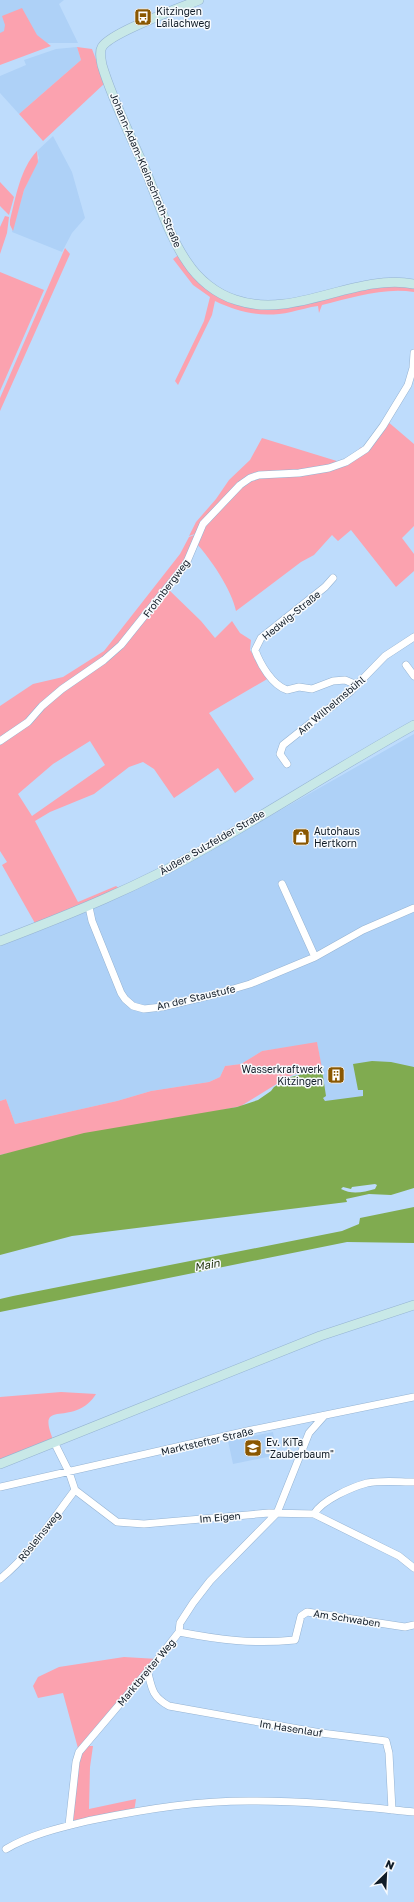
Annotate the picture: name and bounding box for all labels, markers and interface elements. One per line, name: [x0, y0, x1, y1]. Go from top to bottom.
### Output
place label: Kitzingen Lailachweg: [156, 5, 210, 29]
bus stop icon: Kitzingen Lailachweg: [133, 7, 153, 27]
street label: Johann-Adam-Kleinschroth-Straße: [108, 91, 184, 249]
street label: Frohnbergweg: [140, 556, 192, 620]
street label: Hedwig-Straße: [259, 588, 323, 642]
street label: Am Wilhelmsbühl: [295, 673, 367, 737]
street label: Äußere Sulzfelder Straße: [157, 806, 267, 877]
place label: Autohaus Hertkorn: [314, 825, 360, 849]
shop icon: Autohaus Hertkorn: [291, 827, 311, 847]
street label: An der Staustufe: [156, 982, 237, 1012]
place label: Wasserkraftwerk Kitzingen: [242, 1063, 323, 1087]
building icon: Wasserkraftwerk Kitzingen: [326, 1065, 346, 1085]
water label: Main: [193, 1255, 222, 1273]
street label: Marktstefter Straße: [160, 1425, 254, 1457]
place label: Ev. KiTa "Zauberbaum": [266, 1436, 334, 1460]
school or university icon: Ev. KiTa "Zauberbaum": [243, 1438, 263, 1458]
street label: Rösleinsweg: [15, 1509, 63, 1563]
street label: Im Eigen: [199, 1509, 241, 1525]
street label: Am Schwaben: [313, 1607, 381, 1629]
street label: Marktbreiter Weg: [114, 1636, 178, 1708]
street label: Im Hasenlauf: [259, 1717, 324, 1739]
north arrow: [366, 1854, 406, 1894]
text: N: [384, 1857, 397, 1872]

